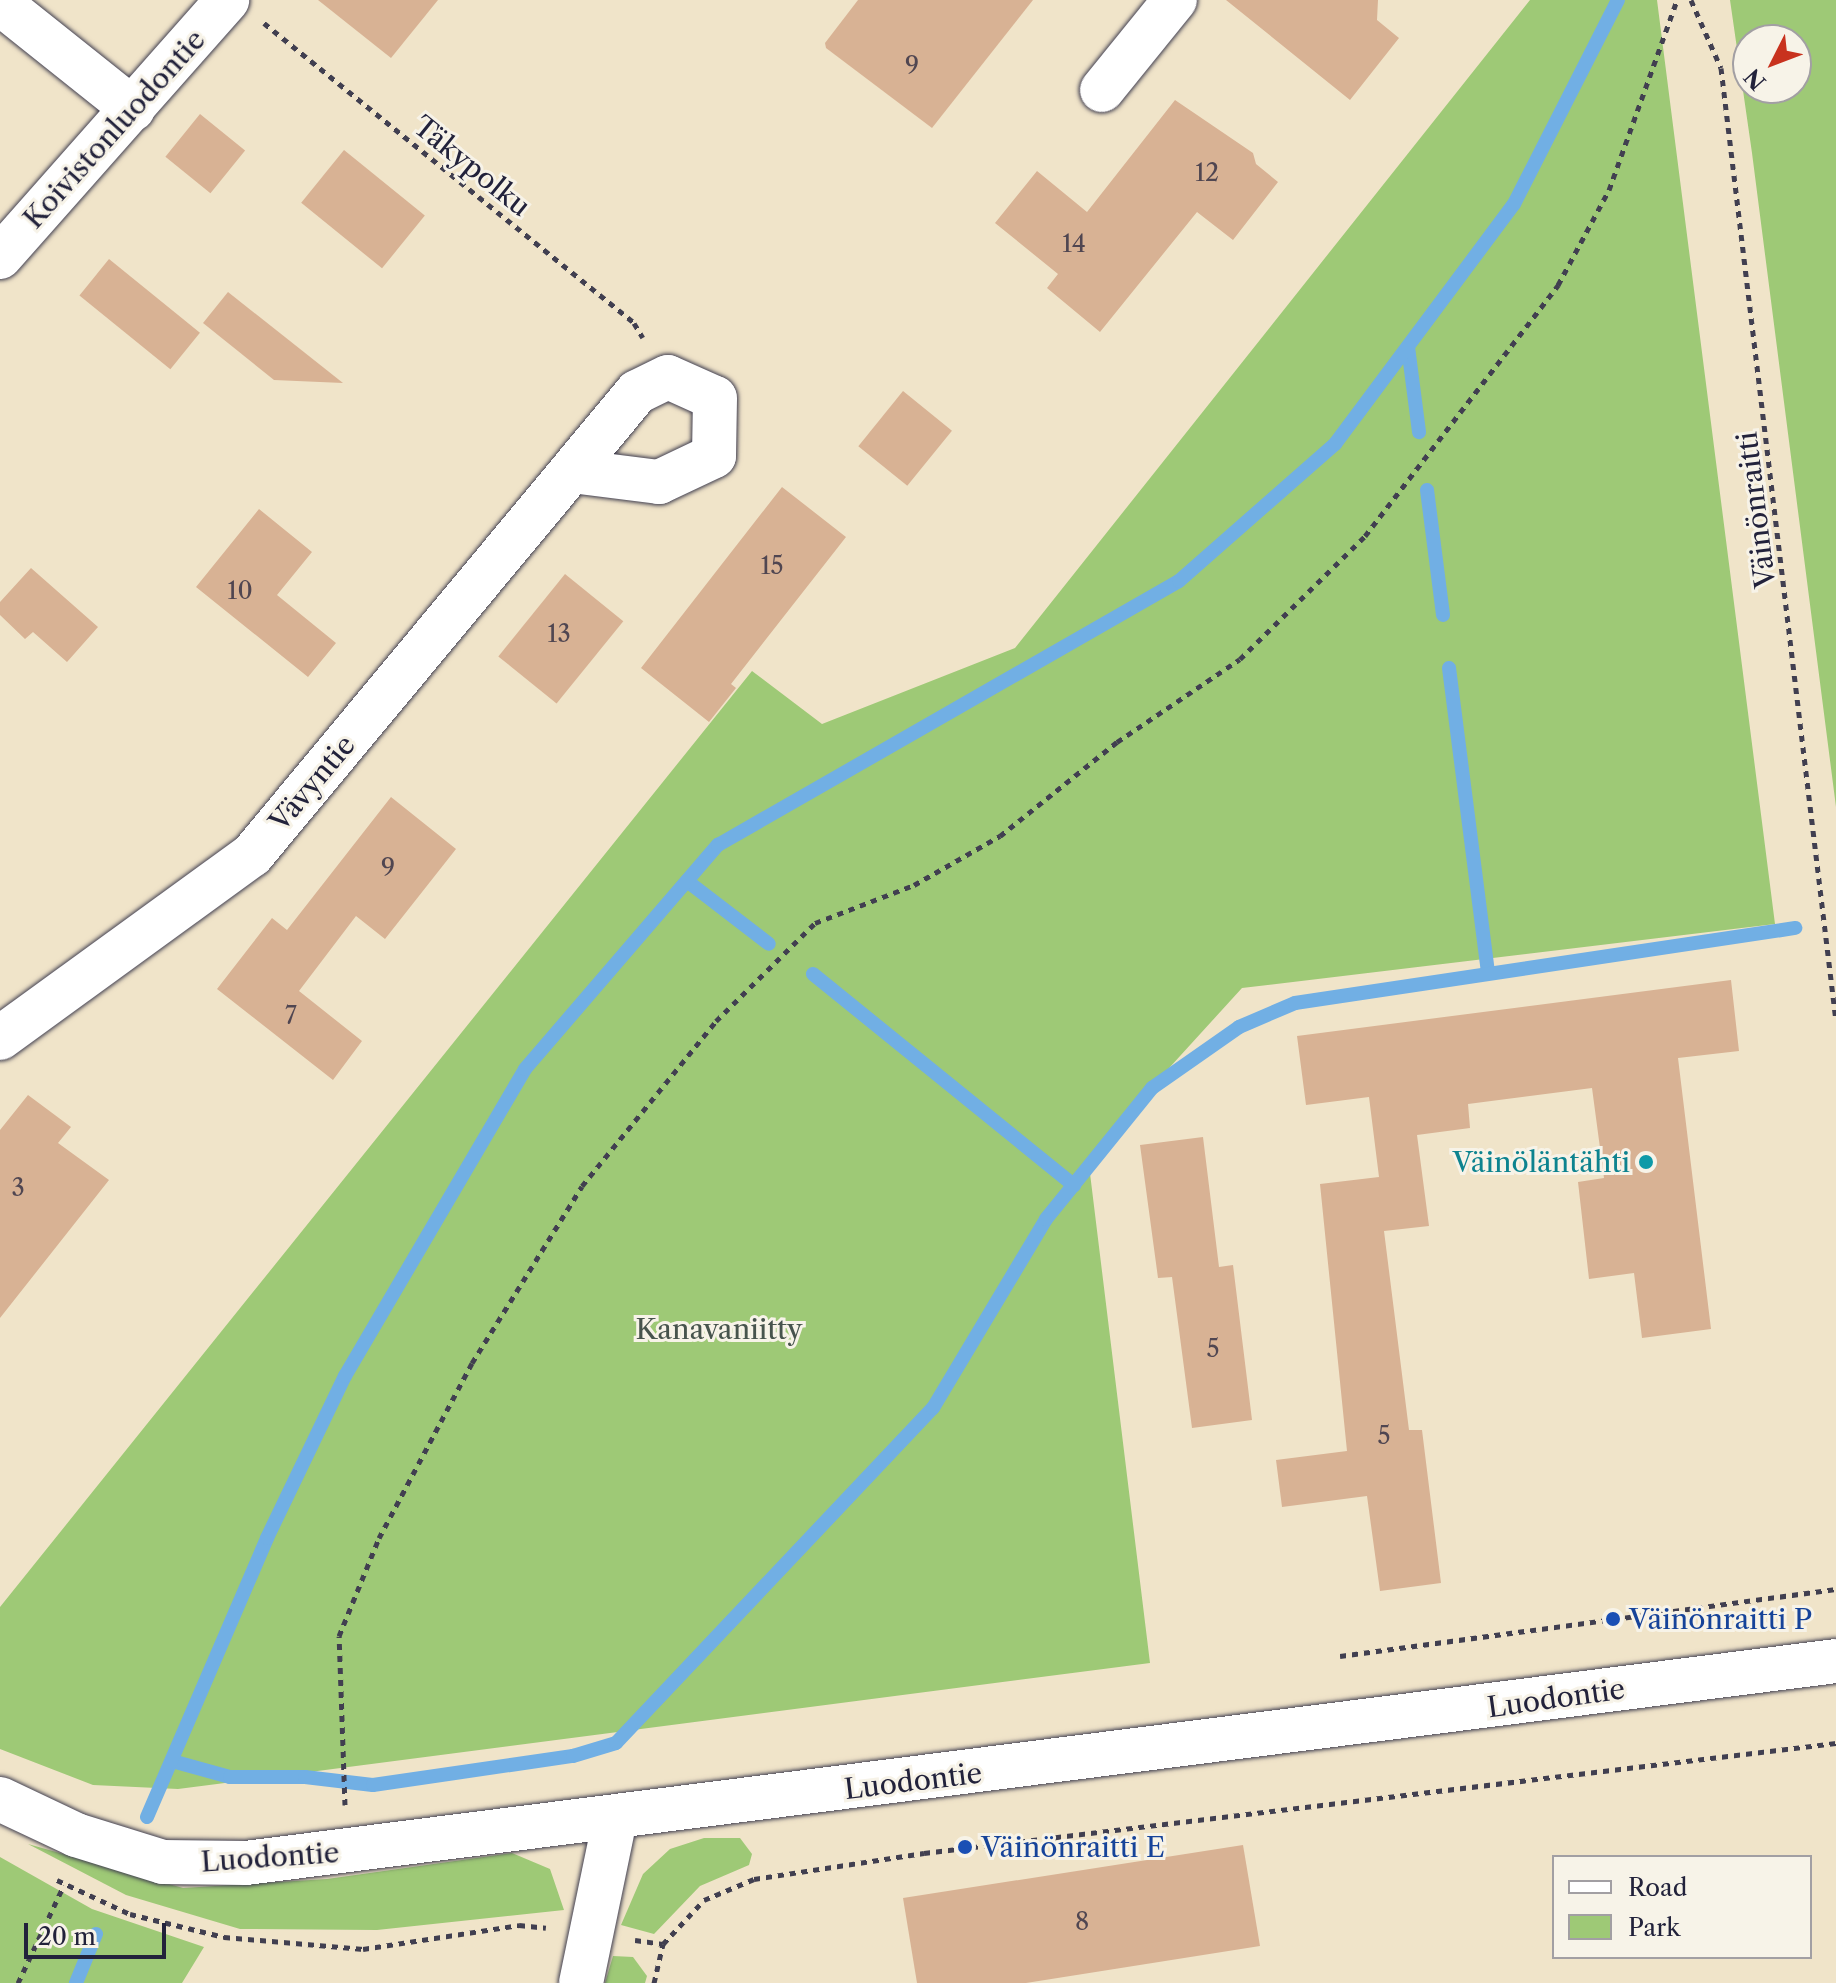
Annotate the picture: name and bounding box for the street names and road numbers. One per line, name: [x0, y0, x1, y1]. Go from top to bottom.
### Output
street label: Koivistonluodontie: [16, 23, 212, 235]
street label: Täkypolku: [407, 109, 537, 223]
street label: Väinönraitti: [1730, 430, 1782, 590]
street label: Vävyntie: [262, 728, 362, 838]
street label: Luodontie: [1485, 1672, 1627, 1724]
street label: Luodontie: [842, 1756, 984, 1806]
street label: Luodontie: [200, 1835, 340, 1879]

